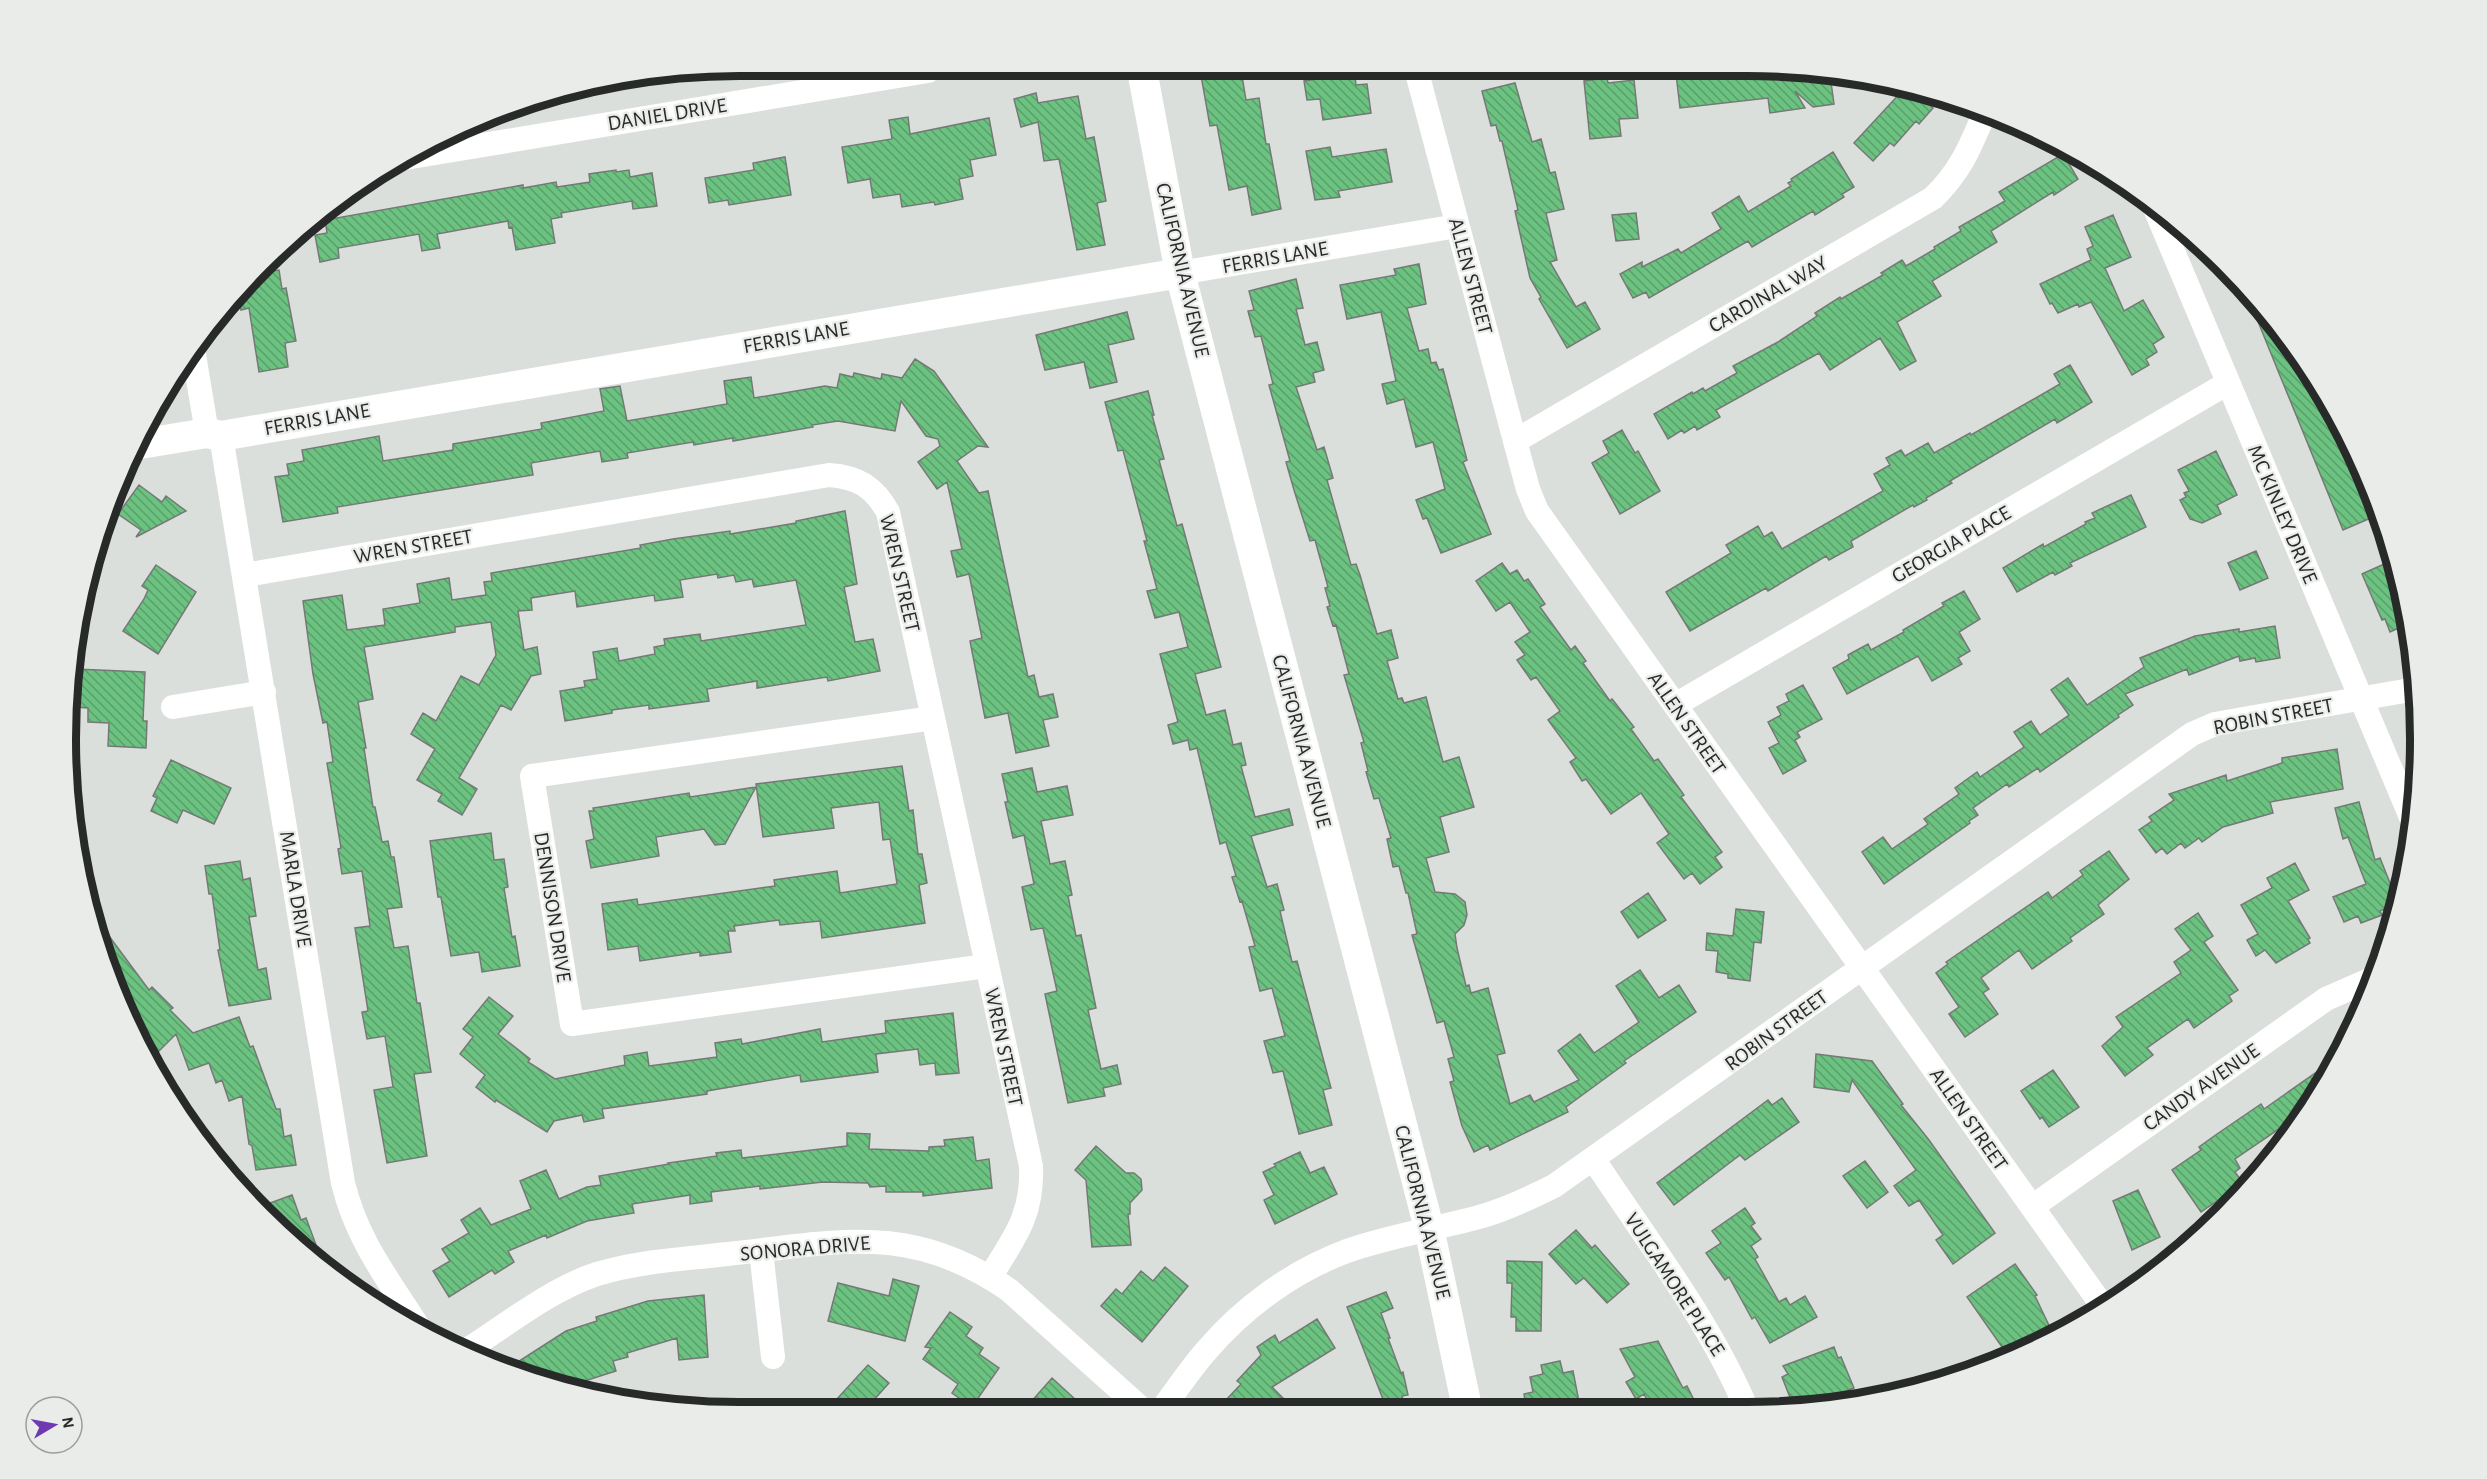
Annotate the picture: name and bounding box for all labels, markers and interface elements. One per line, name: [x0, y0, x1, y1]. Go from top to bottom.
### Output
street label: DANIEL DRIVE: [606, 95, 728, 134]
street label: CALIFORNIA AVENUE: [1152, 181, 1213, 359]
street label: ALLEN STREET: [1445, 216, 1496, 337]
street label: FERRIS LANE: [1221, 238, 1330, 277]
street label: CARDINAL WAY: [1705, 252, 1831, 337]
street label: FERRIS LANE: [742, 318, 851, 357]
street label: FERRIS LANE: [263, 400, 372, 439]
street label: MC KINLEY DRIVE: [2244, 442, 2321, 587]
street label: GEORGIA PLACE: [1888, 502, 2014, 587]
street label: WREN STREET: [876, 512, 923, 634]
street label: WREN STREET: [352, 526, 474, 567]
street label: CALIFORNIA AVENUE: [1268, 652, 1335, 830]
street label: ALLEN STREET: [1644, 668, 1729, 778]
street label: ROBIN STREET: [2211, 695, 2335, 738]
street label: MARLA DRIVE: [276, 830, 315, 949]
street label: DENNISON DRIVE: [530, 831, 575, 984]
street label: WREN STREET: [981, 986, 1026, 1108]
street label: ROBIN STREET: [1721, 986, 1832, 1075]
street label: CANDY AVENUE: [2140, 1040, 2263, 1135]
street label: ALLEN STREET: [1926, 1064, 2011, 1174]
street label: CALIFORNIA AVENUE: [1391, 1123, 1454, 1301]
street label: VULGAMORE PLACE: [1621, 1209, 1728, 1359]
street label: SONORA DRIVE: [739, 1232, 871, 1265]
north arrow: [24, 1395, 84, 1455]
text: N: [59, 1416, 77, 1429]

